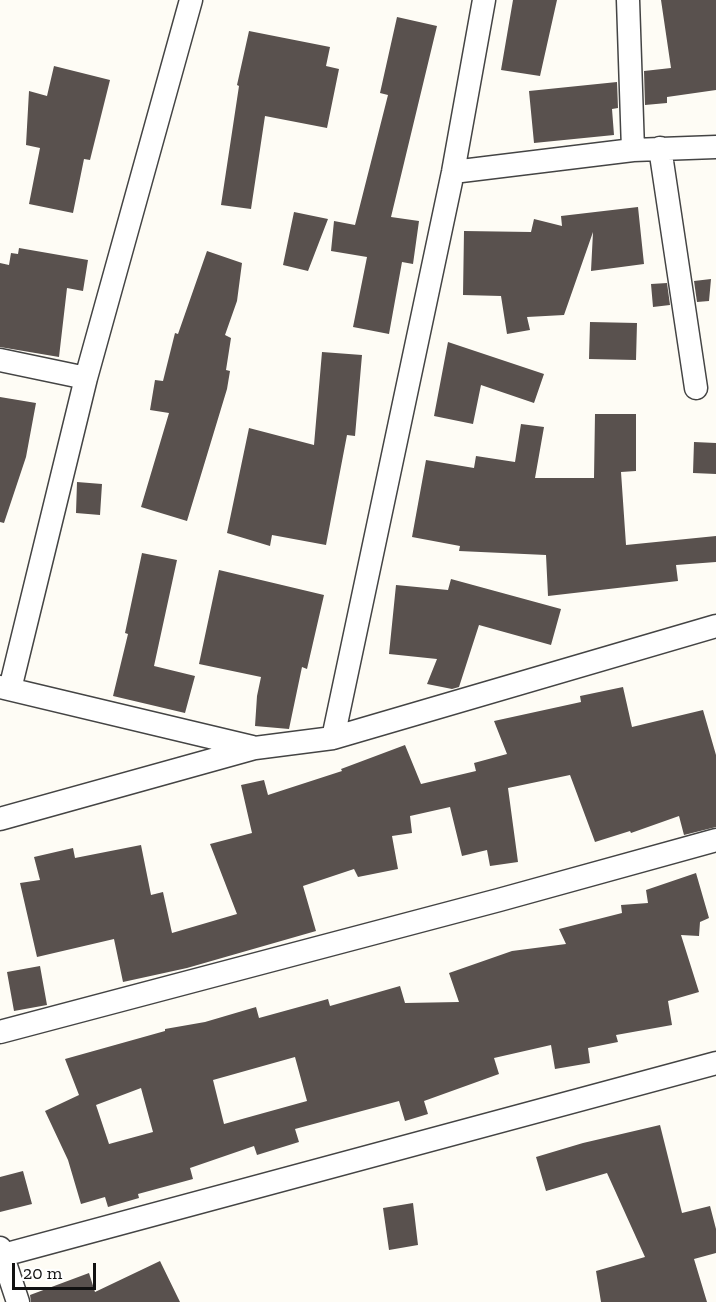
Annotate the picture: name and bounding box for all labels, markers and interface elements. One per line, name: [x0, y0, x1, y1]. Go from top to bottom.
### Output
scale bar: [15, 1251, 99, 1289]
text: 20 m: [23, 1262, 62, 1284]

